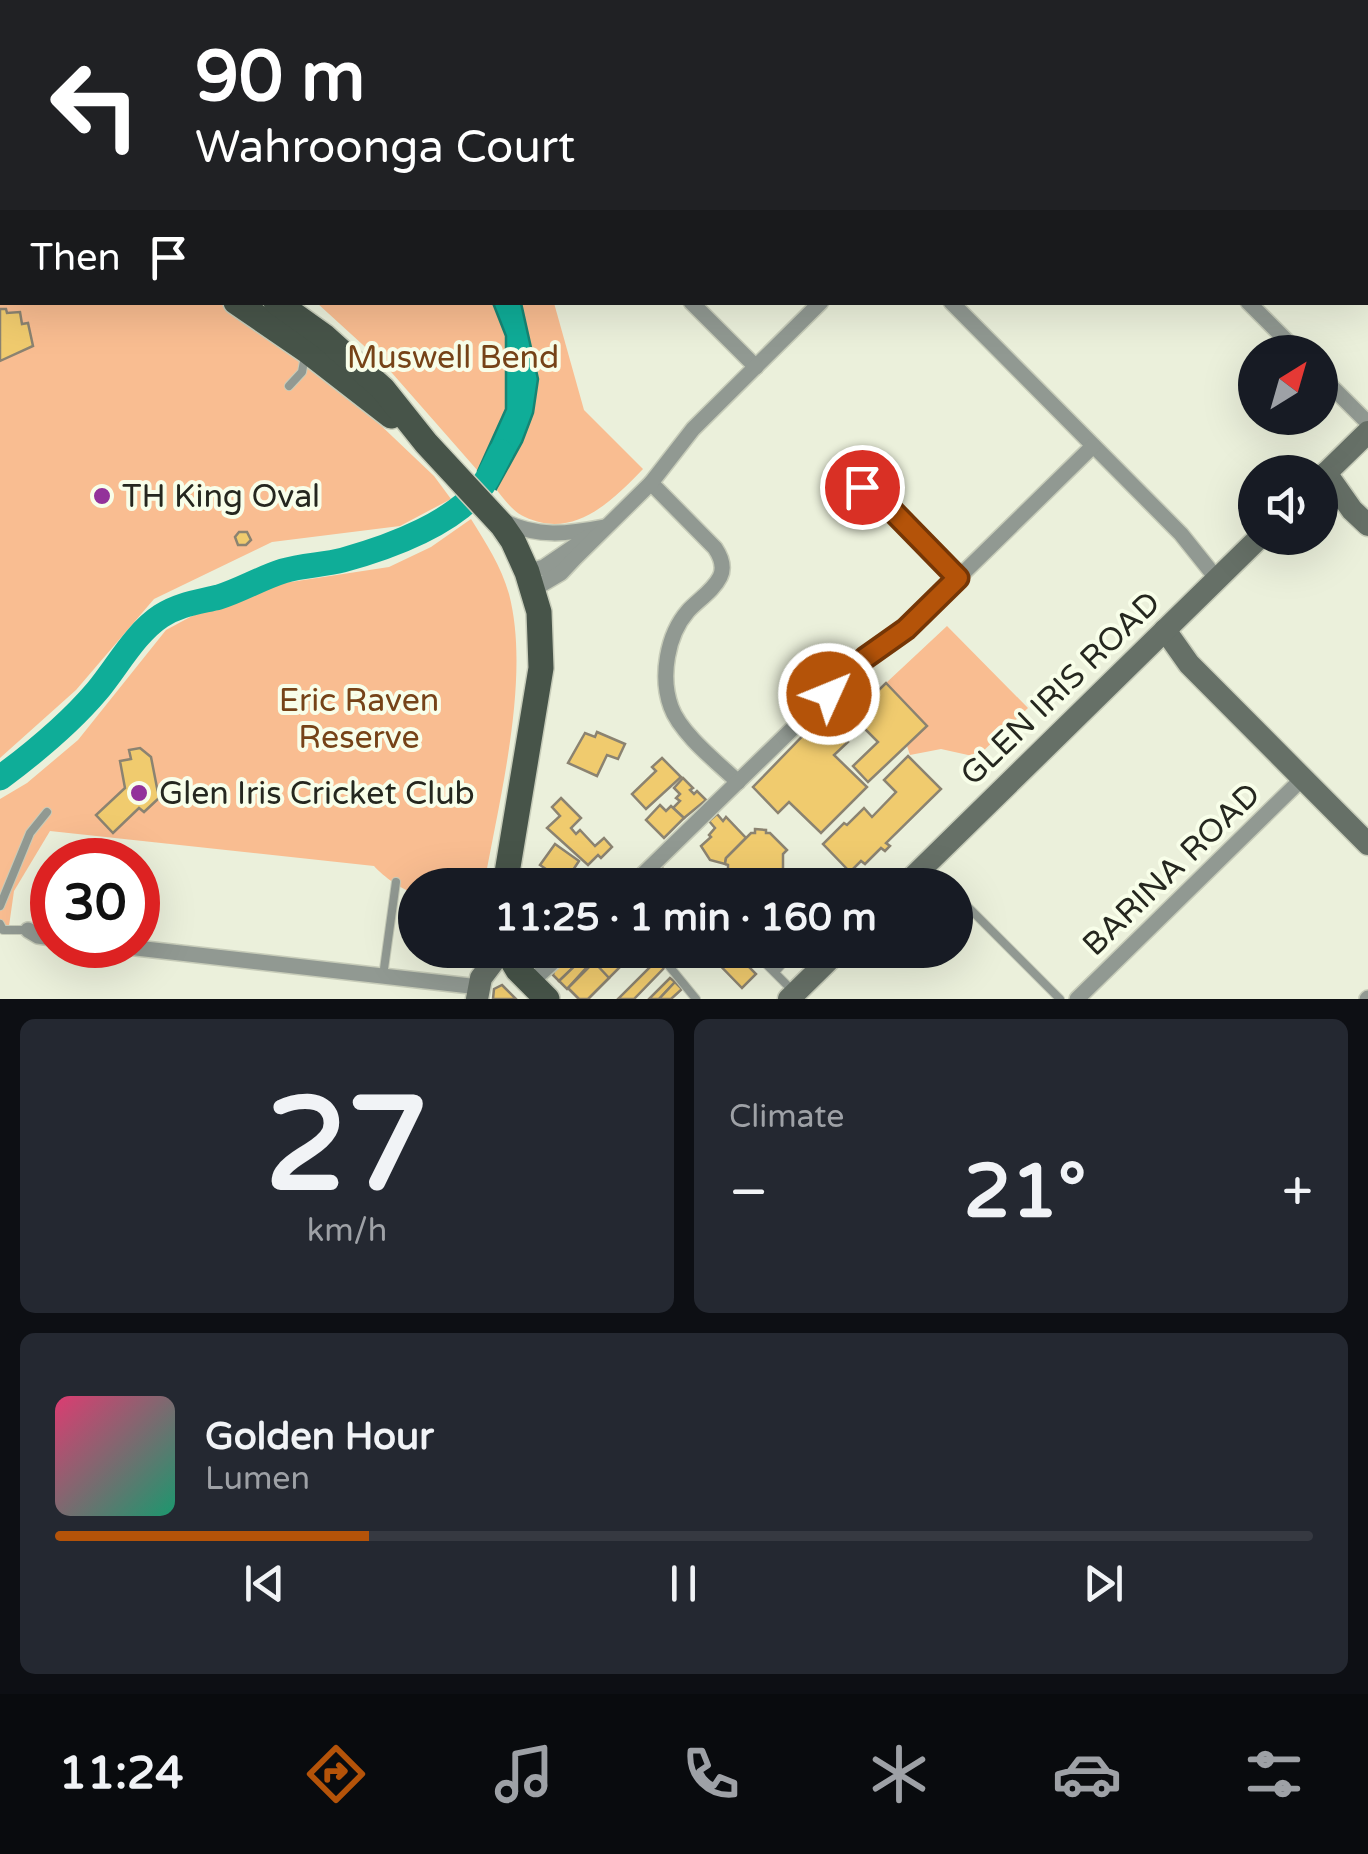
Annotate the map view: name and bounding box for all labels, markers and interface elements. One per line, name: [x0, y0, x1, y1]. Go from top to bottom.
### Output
text: 90 m: [195, 36, 365, 120]
icon: left: [30, 40, 160, 170]
text: Wahroonga Court: [195, 121, 575, 175]
icon: arrive: [141, 230, 196, 285]
text: Then: [30, 235, 121, 281]
north arrow: [1238, 335, 1338, 435]
map controls: [1238, 335, 1338, 555]
park label: Muswell Bend: [347, 339, 559, 377]
pin: [820, 445, 905, 530]
button: sound: [1238, 455, 1338, 555]
icon: arrive: [835, 460, 890, 515]
place label: TH King Oval: [122, 478, 320, 516]
marker: TH King Oval: [91, 485, 113, 507]
street label: GLEN IRIS ROAD: [953, 584, 1168, 794]
position arrow: [777, 642, 881, 746]
park label: Eric Raven Reserve: [279, 682, 439, 757]
place label: Glen Iris Cricket Club: [159, 775, 475, 813]
street label: BARINA ROAD: [1075, 775, 1268, 964]
marker: Glen Iris Cricket Club: [128, 782, 150, 804]
speed limit sign: 30: [30, 838, 160, 968]
text: 11:25 · 1 min · 160 m: [494, 895, 877, 941]
text: 27: [265, 1069, 429, 1225]
text: Climate: [729, 1098, 844, 1136]
text: 21°: [964, 1147, 1086, 1237]
text: −: [729, 1160, 768, 1226]
text: +: [1282, 1160, 1313, 1226]
text: km/h: [307, 1212, 387, 1250]
text: Golden Hour: [205, 1414, 434, 1460]
text: Lumen: [205, 1460, 310, 1498]
icon: previous: [237, 1556, 292, 1611]
icon: pause: [656, 1556, 711, 1611]
icon: next: [1076, 1556, 1131, 1611]
icon: directions: [301, 1739, 371, 1809]
icon: music: [489, 1739, 559, 1809]
icon: phone: [676, 1739, 746, 1809]
icon: climate: [864, 1739, 934, 1809]
icon: car: [1052, 1739, 1122, 1809]
icon: filters: [1239, 1739, 1309, 1809]
text: 11:24: [59, 1747, 184, 1801]

